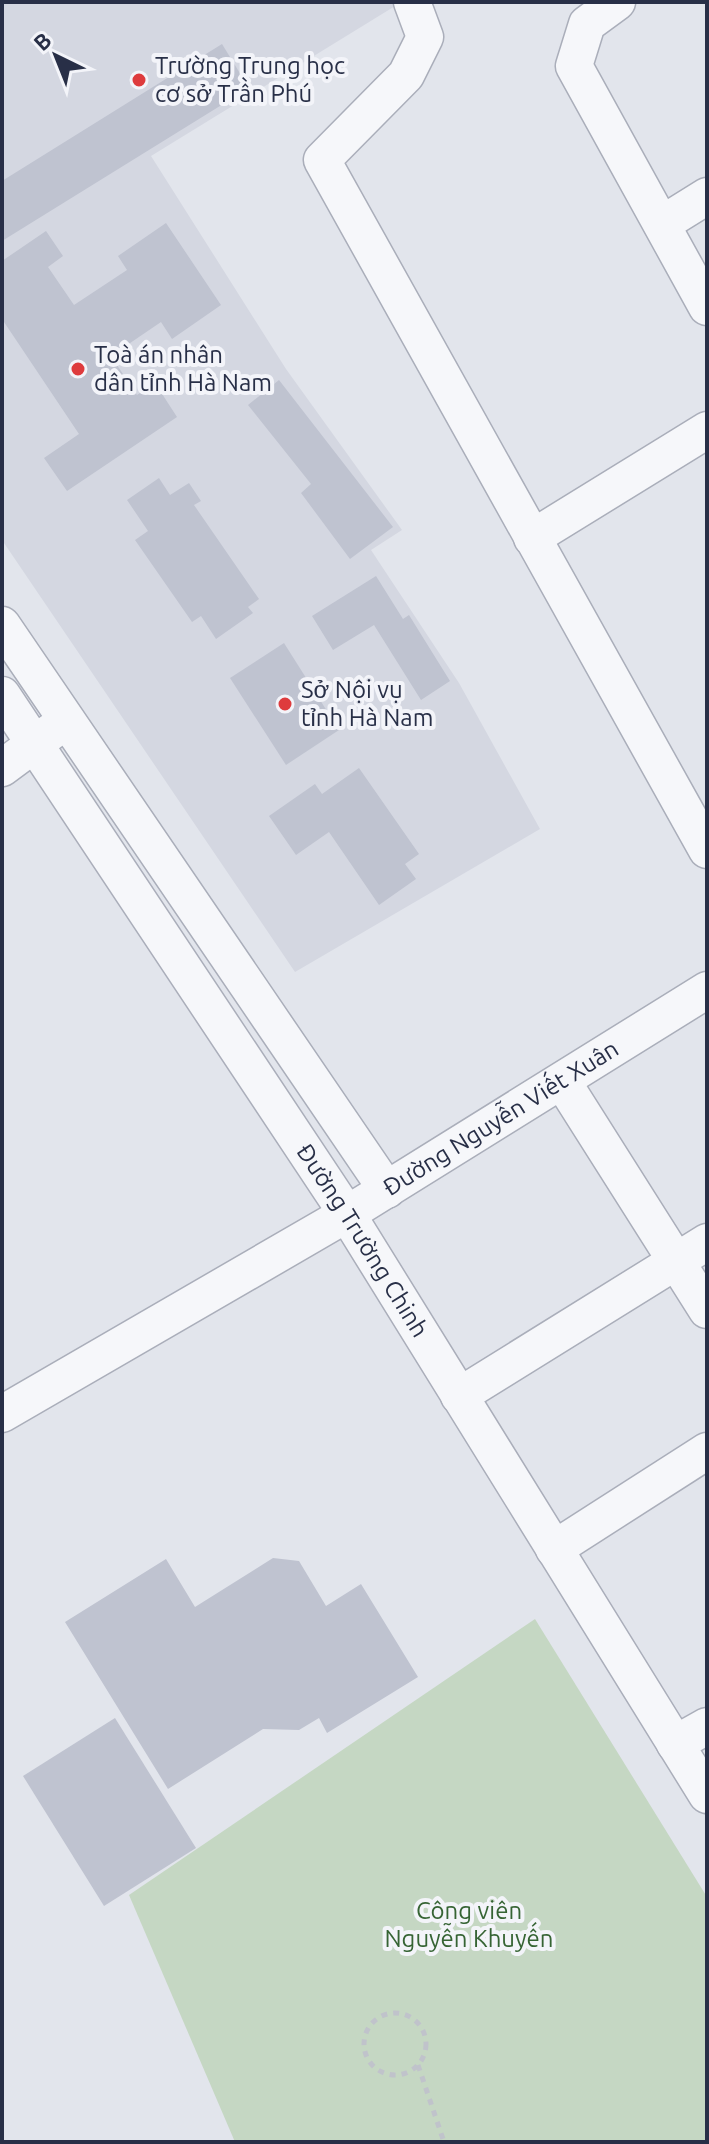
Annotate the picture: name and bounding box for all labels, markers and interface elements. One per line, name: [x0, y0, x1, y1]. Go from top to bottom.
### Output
north arrow: [16, 16, 96, 96]
text: B: [28, 27, 56, 55]
place label: Trường Trung học cơ sở Trần Phú: [155, 52, 345, 107]
marker: Trường Trung học cơ sở Trần Phú: [130, 71, 148, 89]
place label: Toà án nhân dân tỉnh Hà Nam: [94, 341, 272, 396]
marker: Toà án nhân dân tỉnh Hà Nam: [69, 360, 87, 378]
place label: Sở Nội vụ tỉnh Hà Nam: [301, 676, 433, 731]
marker: Sở Nội vụ tỉnh Hà Nam: [276, 695, 294, 713]
street label: Đường Nguyễn Viết Xuân: [378, 1035, 623, 1201]
street label: Đường Trường Chinh: [291, 1139, 434, 1342]
park label: Công viên Nguyễn Khuyến: [384, 1897, 554, 1952]

